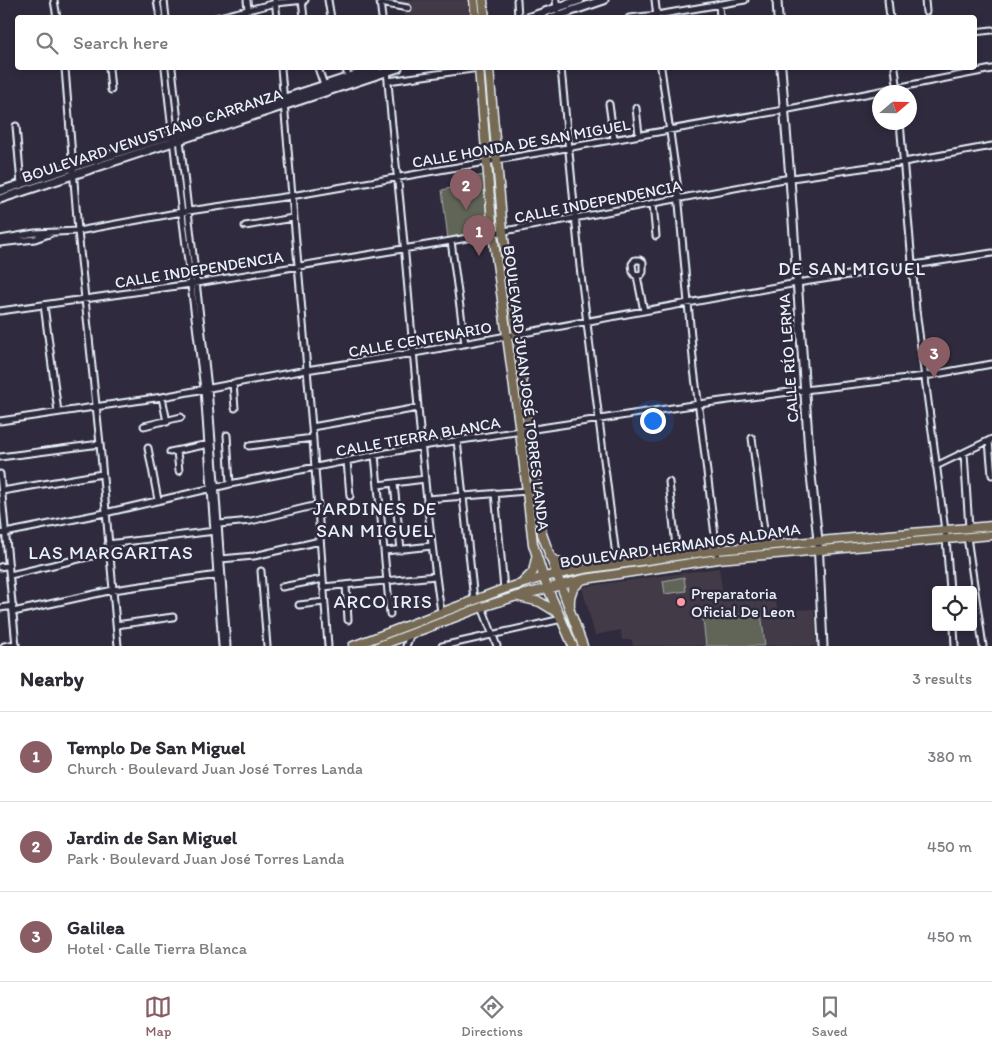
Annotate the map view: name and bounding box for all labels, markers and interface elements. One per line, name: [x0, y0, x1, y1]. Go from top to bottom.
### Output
search box: [15, 15, 977, 70]
icon: search: [33, 29, 61, 57]
text: Search here: [73, 31, 168, 54]
street label: BOULEVARD VENUSTIANO CARRANZA: [19, 84, 285, 187]
north arrow: [872, 85, 917, 130]
street label: CALLE HONDA DE SAN MIGUEL: [411, 115, 632, 172]
pin: 2: [450, 169, 482, 210]
street label: CALLE INDEPENDENCIA: [513, 176, 684, 227]
pin: 1: [463, 215, 495, 256]
street label: BOULEVARD JUAN JOSÉ TORRES LANDA: [500, 244, 553, 532]
street label: CALLE INDEPENDENCIA: [113, 247, 285, 292]
district label: DE SAN MIGUEL: [778, 257, 926, 280]
street label: CALLE RÍO LERMA: [775, 293, 802, 423]
street label: CALLE CENTENARIO: [347, 317, 493, 361]
pin: 3: [918, 337, 950, 378]
your location: [640, 408, 666, 434]
street label: CALLE TIERRA BLANCA: [334, 413, 502, 460]
district label: JARDINES DE SAN MIGUEL: [313, 497, 437, 542]
street label: BOULEVARD HERMANOS ALDAMA: [559, 519, 801, 572]
district label: LAS MARGARITAS: [28, 541, 194, 564]
place label: Preparatoria Oficial De Leon: [691, 584, 795, 621]
map controls: [932, 586, 977, 631]
button: locate: [932, 586, 977, 631]
district label: ARCO IRIS: [333, 590, 433, 613]
marker: Preparatoria Oficial De Leon: [675, 596, 687, 608]
text: Nearby: [20, 666, 84, 691]
text: 3 results: [912, 669, 972, 688]
text: Templo De San Miguel: [67, 736, 245, 759]
text: 1: [32, 747, 40, 766]
text: 380 m: [928, 747, 972, 766]
text: Church · Boulevard Juan José Torres Landa: [67, 759, 363, 778]
text: Jardin de San Miguel: [67, 826, 237, 849]
text: 2: [32, 837, 40, 856]
text: 450 m: [927, 837, 972, 856]
text: Park · Boulevard Juan José Torres Landa: [67, 849, 344, 868]
text: Galilea: [67, 916, 125, 939]
text: 3: [32, 927, 40, 946]
text: 450 m: [927, 927, 972, 946]
text: Hotel · Calle Tierra Blanca: [67, 939, 247, 958]
tab: Map: [144, 993, 172, 1040]
tab: Directions: [461, 993, 523, 1040]
tab: Saved: [812, 993, 848, 1040]

